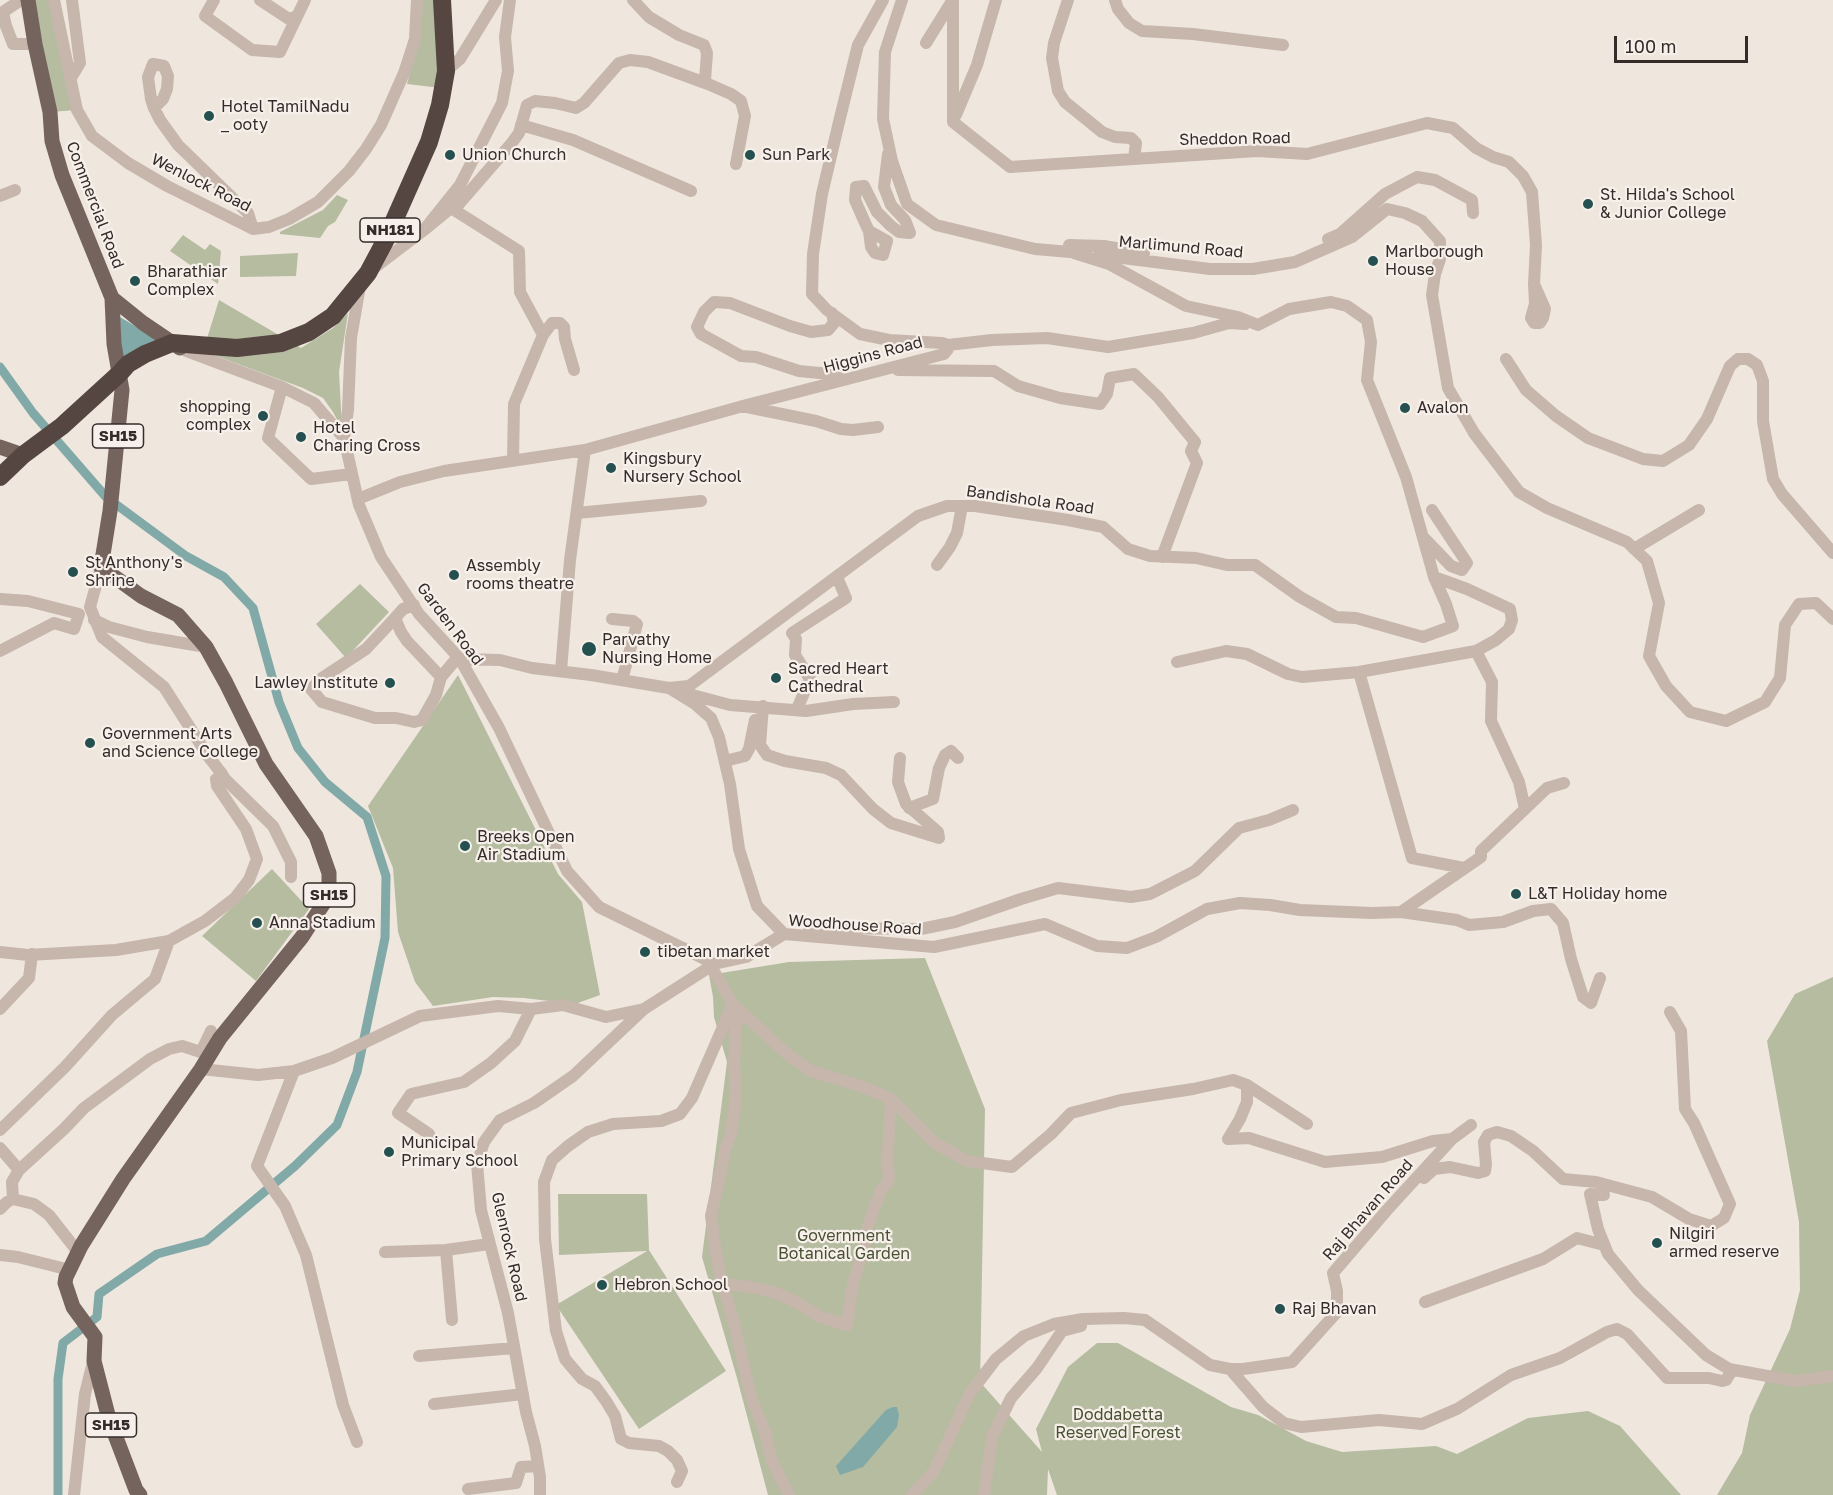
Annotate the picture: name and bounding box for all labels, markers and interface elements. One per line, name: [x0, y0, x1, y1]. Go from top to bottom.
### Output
scale bar: [1617, 24, 1750, 62]
text: 100 m: [1625, 35, 1676, 57]
place label: Hotel TamilNadu _ ooty: [221, 97, 349, 135]
marker: Hotel TamilNadu _ ooty: [202, 109, 216, 123]
street label: Sheddon Road: [1179, 128, 1291, 150]
street label: Commercial Road: [62, 139, 128, 271]
place label: Union Church: [462, 145, 566, 165]
place label: Sun Park: [762, 145, 830, 165]
marker: Union Church: [443, 148, 457, 162]
marker: Sun Park: [743, 148, 757, 162]
street label: Wenlock Road: [148, 150, 254, 216]
place label: St. Hilda's School & Junior College: [1600, 185, 1735, 223]
marker: St. Hilda's School & Junior College: [1581, 197, 1595, 211]
road number: NH181: [360, 218, 420, 242]
street label: Marlimund Road: [1118, 232, 1244, 262]
place label: Marlborough House: [1385, 242, 1484, 280]
marker: Marlborough House: [1366, 254, 1380, 268]
place label: Bharathiar Complex: [147, 262, 227, 300]
marker: Bharathiar Complex: [128, 274, 142, 288]
street label: Higgins Road: [821, 333, 925, 377]
place label: shopping complex: [179, 397, 251, 435]
place label: Avalon: [1417, 398, 1469, 418]
marker: Avalon: [1398, 401, 1412, 415]
marker: shopping complex: [256, 409, 270, 423]
place label: Hotel Charing Cross: [313, 418, 420, 456]
road number: SH15: [92, 424, 144, 448]
marker: Hotel Charing Cross: [294, 430, 308, 444]
place label: Kingsbury Nursery School: [623, 449, 742, 487]
marker: Kingsbury Nursery School: [604, 461, 618, 475]
street label: Bandishola Road: [965, 482, 1095, 518]
place label: St Anthony's Shrine: [85, 553, 183, 591]
place label: Assembly rooms theatre: [466, 556, 574, 594]
marker: St Anthony's Shrine: [66, 565, 80, 579]
marker: Assembly rooms theatre: [447, 568, 461, 582]
street label: Garden Road: [413, 579, 487, 669]
place label: Parvathy Nursing Home: [602, 630, 712, 668]
marker: Parvathy Nursing Home: [580, 640, 598, 658]
place label: Sacred Heart Cathedral: [788, 659, 889, 697]
marker: Sacred Heart Cathedral: [769, 671, 783, 685]
place label: Lawley Institute: [254, 673, 378, 693]
marker: Lawley Institute: [383, 676, 397, 690]
place label: Government Arts and Science College: [102, 724, 258, 762]
marker: Government Arts and Science College: [83, 736, 97, 750]
place label: Breeks Open Air Stadium: [477, 827, 575, 865]
marker: Breeks Open Air Stadium: [458, 839, 472, 853]
road number: SH15: [304, 883, 354, 907]
place label: L&T Holiday home: [1528, 884, 1667, 904]
marker: L&T Holiday home: [1509, 887, 1523, 901]
street label: Woodhouse Road: [788, 911, 922, 939]
place label: Anna Stadium: [269, 913, 376, 933]
marker: Anna Stadium: [250, 916, 264, 930]
place label: tibetan market: [657, 942, 770, 962]
marker: tibetan market: [638, 945, 652, 959]
place label: Municipal Primary School: [401, 1133, 518, 1171]
marker: Municipal Primary School: [382, 1145, 396, 1159]
street label: Raj Bhavan Road: [1319, 1155, 1417, 1265]
street label: Glenrock Road: [487, 1190, 531, 1304]
place label: Nilgiri armed reserve: [1669, 1224, 1779, 1262]
park label: Government Botanical Garden: [778, 1226, 910, 1264]
marker: Nilgiri armed reserve: [1650, 1236, 1664, 1250]
place label: Hebron School: [614, 1275, 728, 1295]
marker: Hebron School: [595, 1278, 609, 1292]
place label: Raj Bhavan: [1292, 1299, 1377, 1319]
marker: Raj Bhavan: [1273, 1302, 1287, 1316]
park label: Doddabetta Reserved Forest: [1055, 1405, 1181, 1443]
road number: SH15: [86, 1413, 136, 1437]

